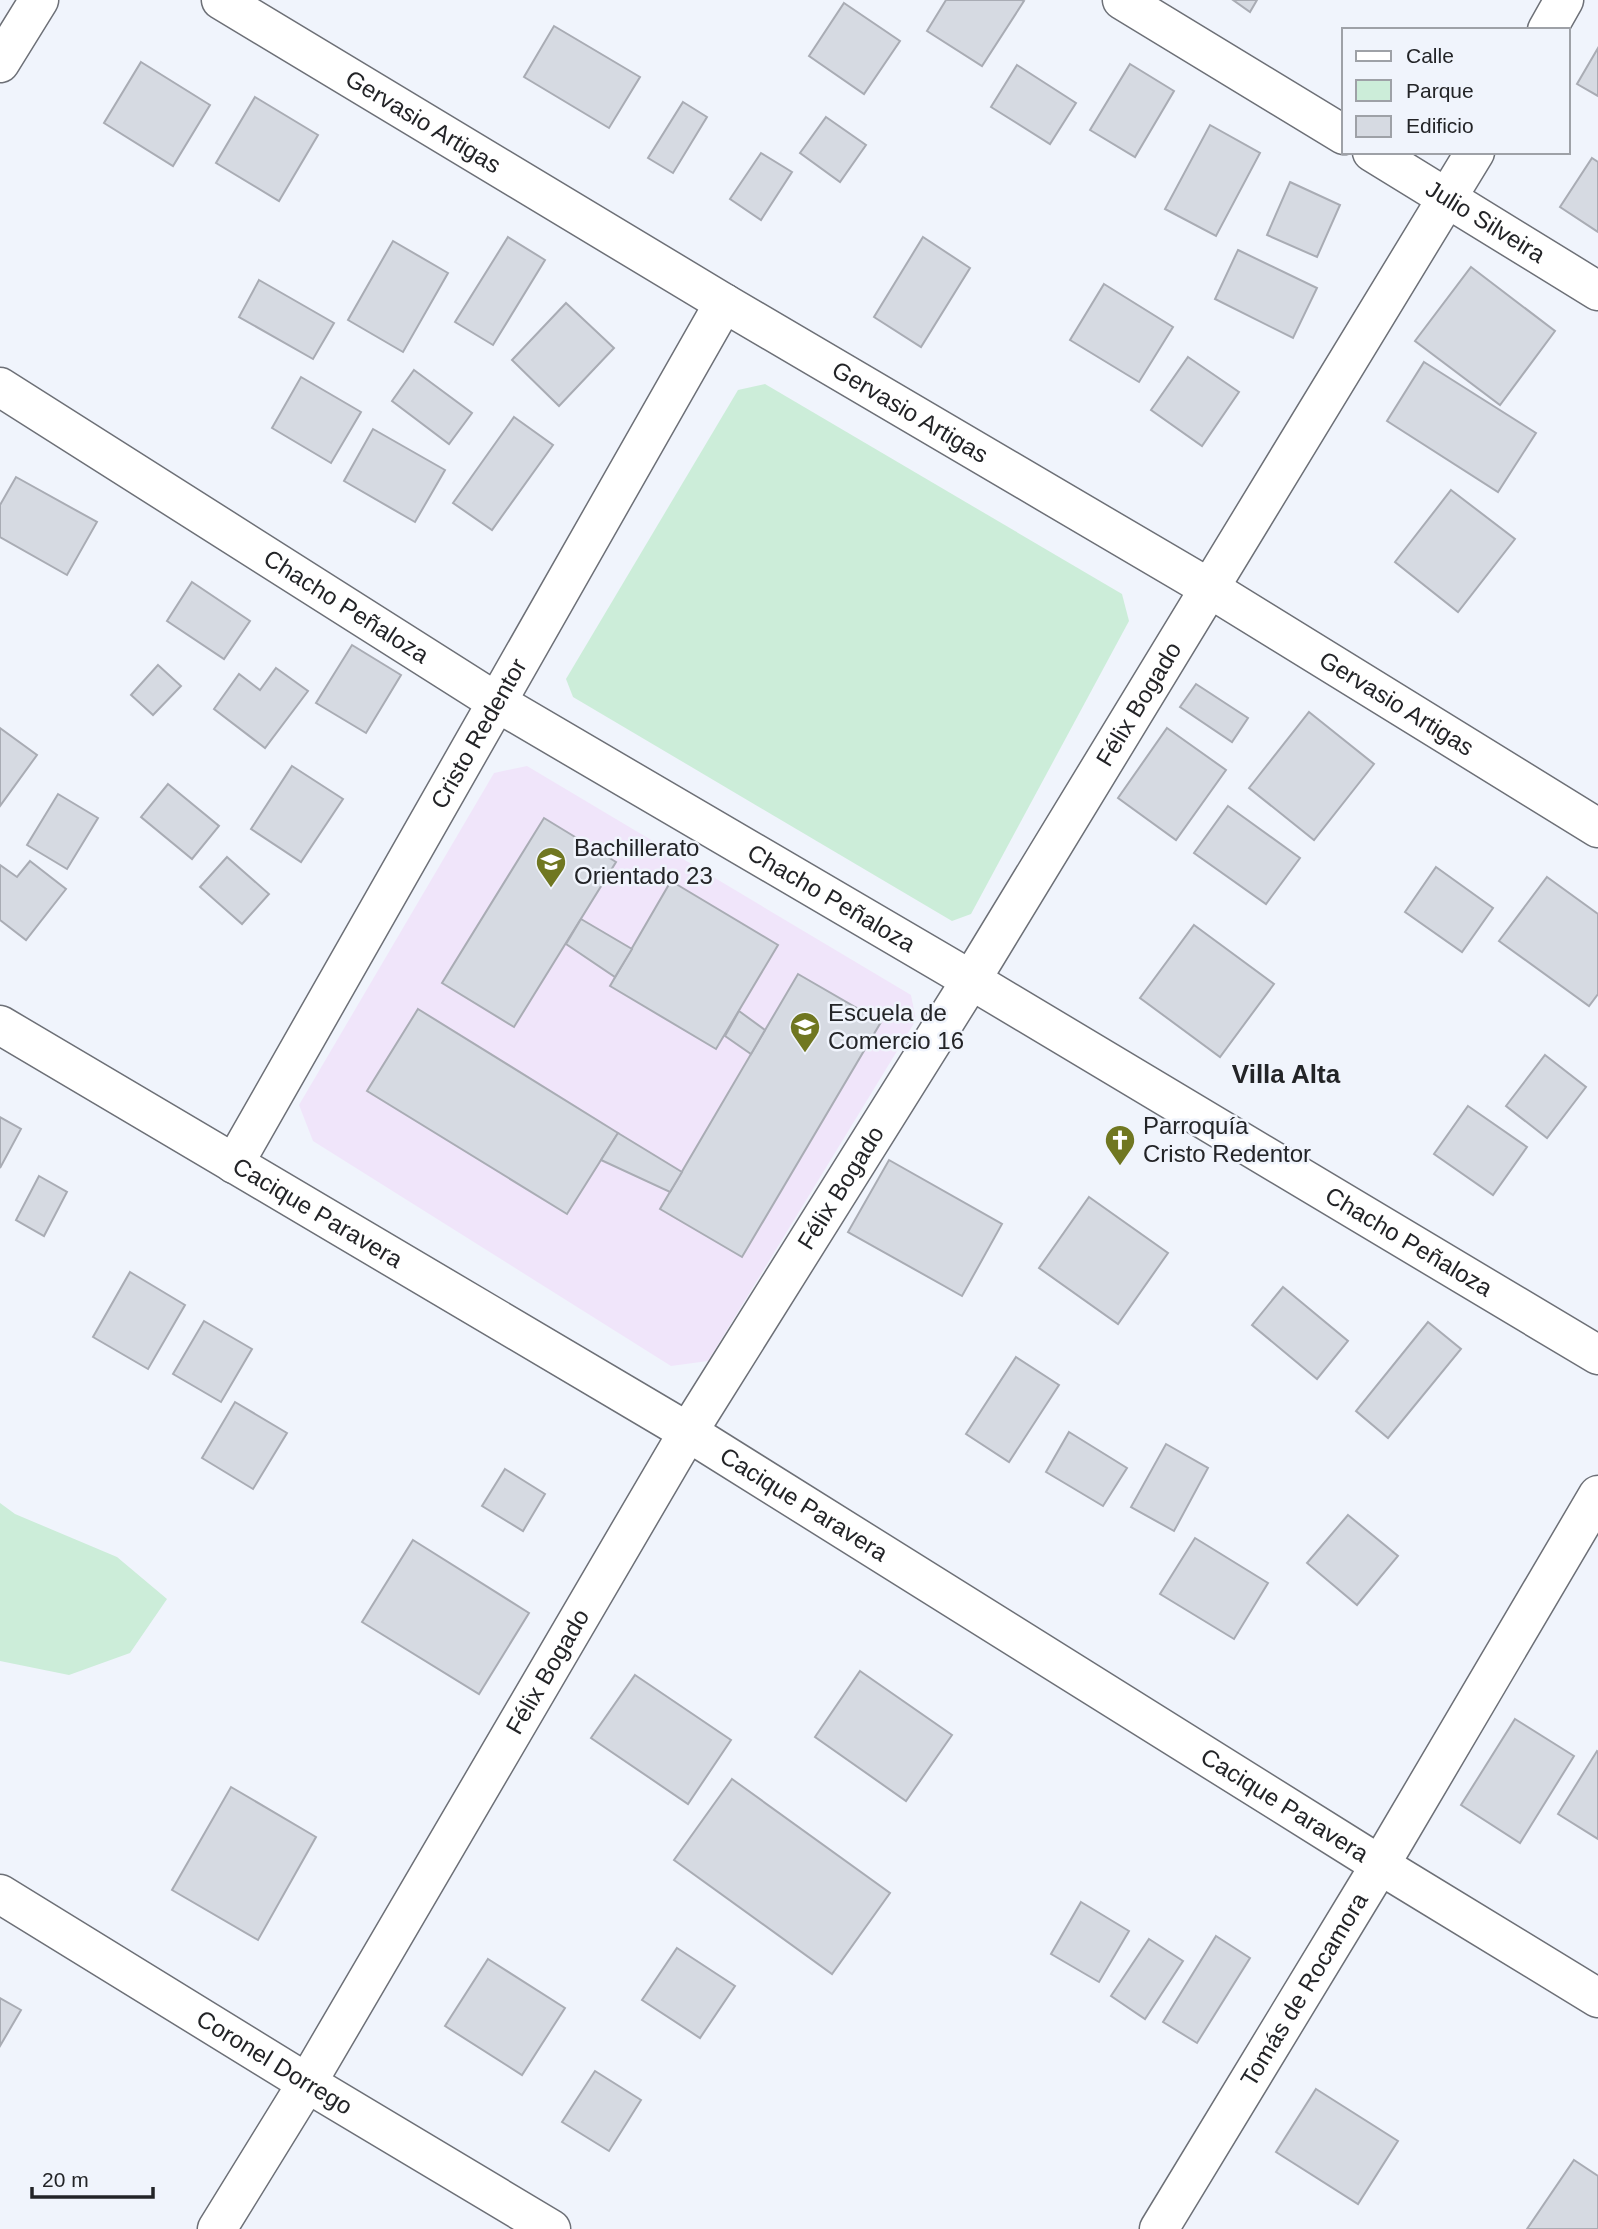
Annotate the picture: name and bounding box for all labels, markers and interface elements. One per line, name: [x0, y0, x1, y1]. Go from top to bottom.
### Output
legend: [1342, 28, 1570, 154]
text: Calle: [1406, 44, 1454, 67]
street label: Gervasio Artigas: [341, 64, 506, 178]
text: Parque: [1406, 79, 1474, 102]
text: Edificio: [1406, 114, 1474, 137]
street label: Julio Silveira: [1421, 174, 1551, 268]
street label: Gervasio Artigas: [828, 356, 993, 468]
street label: Chacho Peñaloza: [259, 544, 434, 669]
street label: Félix Bogado: [1090, 637, 1186, 771]
street label: Gervasio Artigas: [1315, 645, 1479, 761]
street label: Cristo Redentor: [425, 654, 532, 813]
place label: Bachillerato Orientado 23: [574, 834, 713, 889]
street label: Chacho Peñaloza: [743, 838, 921, 958]
school or university icon: Bachillerato Orientado 23: [534, 845, 568, 889]
place label: Escuela de Comercio 16: [828, 999, 964, 1054]
school or university icon: Escuela de Comercio 16: [788, 1010, 822, 1054]
district label: Villa Alta: [1232, 1059, 1341, 1089]
place label: Parroquía Cristo Redentor: [1143, 1112, 1311, 1167]
street label: Félix Bogado: [792, 1121, 889, 1254]
church icon: Parroquía Cristo Redentor: [1103, 1123, 1137, 1167]
street label: Cacique Paravera: [228, 1152, 408, 1273]
street label: Chacho Peñaloza: [1321, 1181, 1498, 1302]
street label: Cacique Paravera: [715, 1442, 893, 1567]
street label: Félix Bogado: [500, 1604, 594, 1739]
street label: Cacique Paravera: [1196, 1742, 1374, 1868]
street label: Tomás de Rocamora: [1235, 1887, 1373, 2091]
street label: Coronel Dorrego: [192, 2004, 357, 2120]
scale bar: [32, 2156, 152, 2200]
text: 20 m: [42, 2168, 89, 2191]

